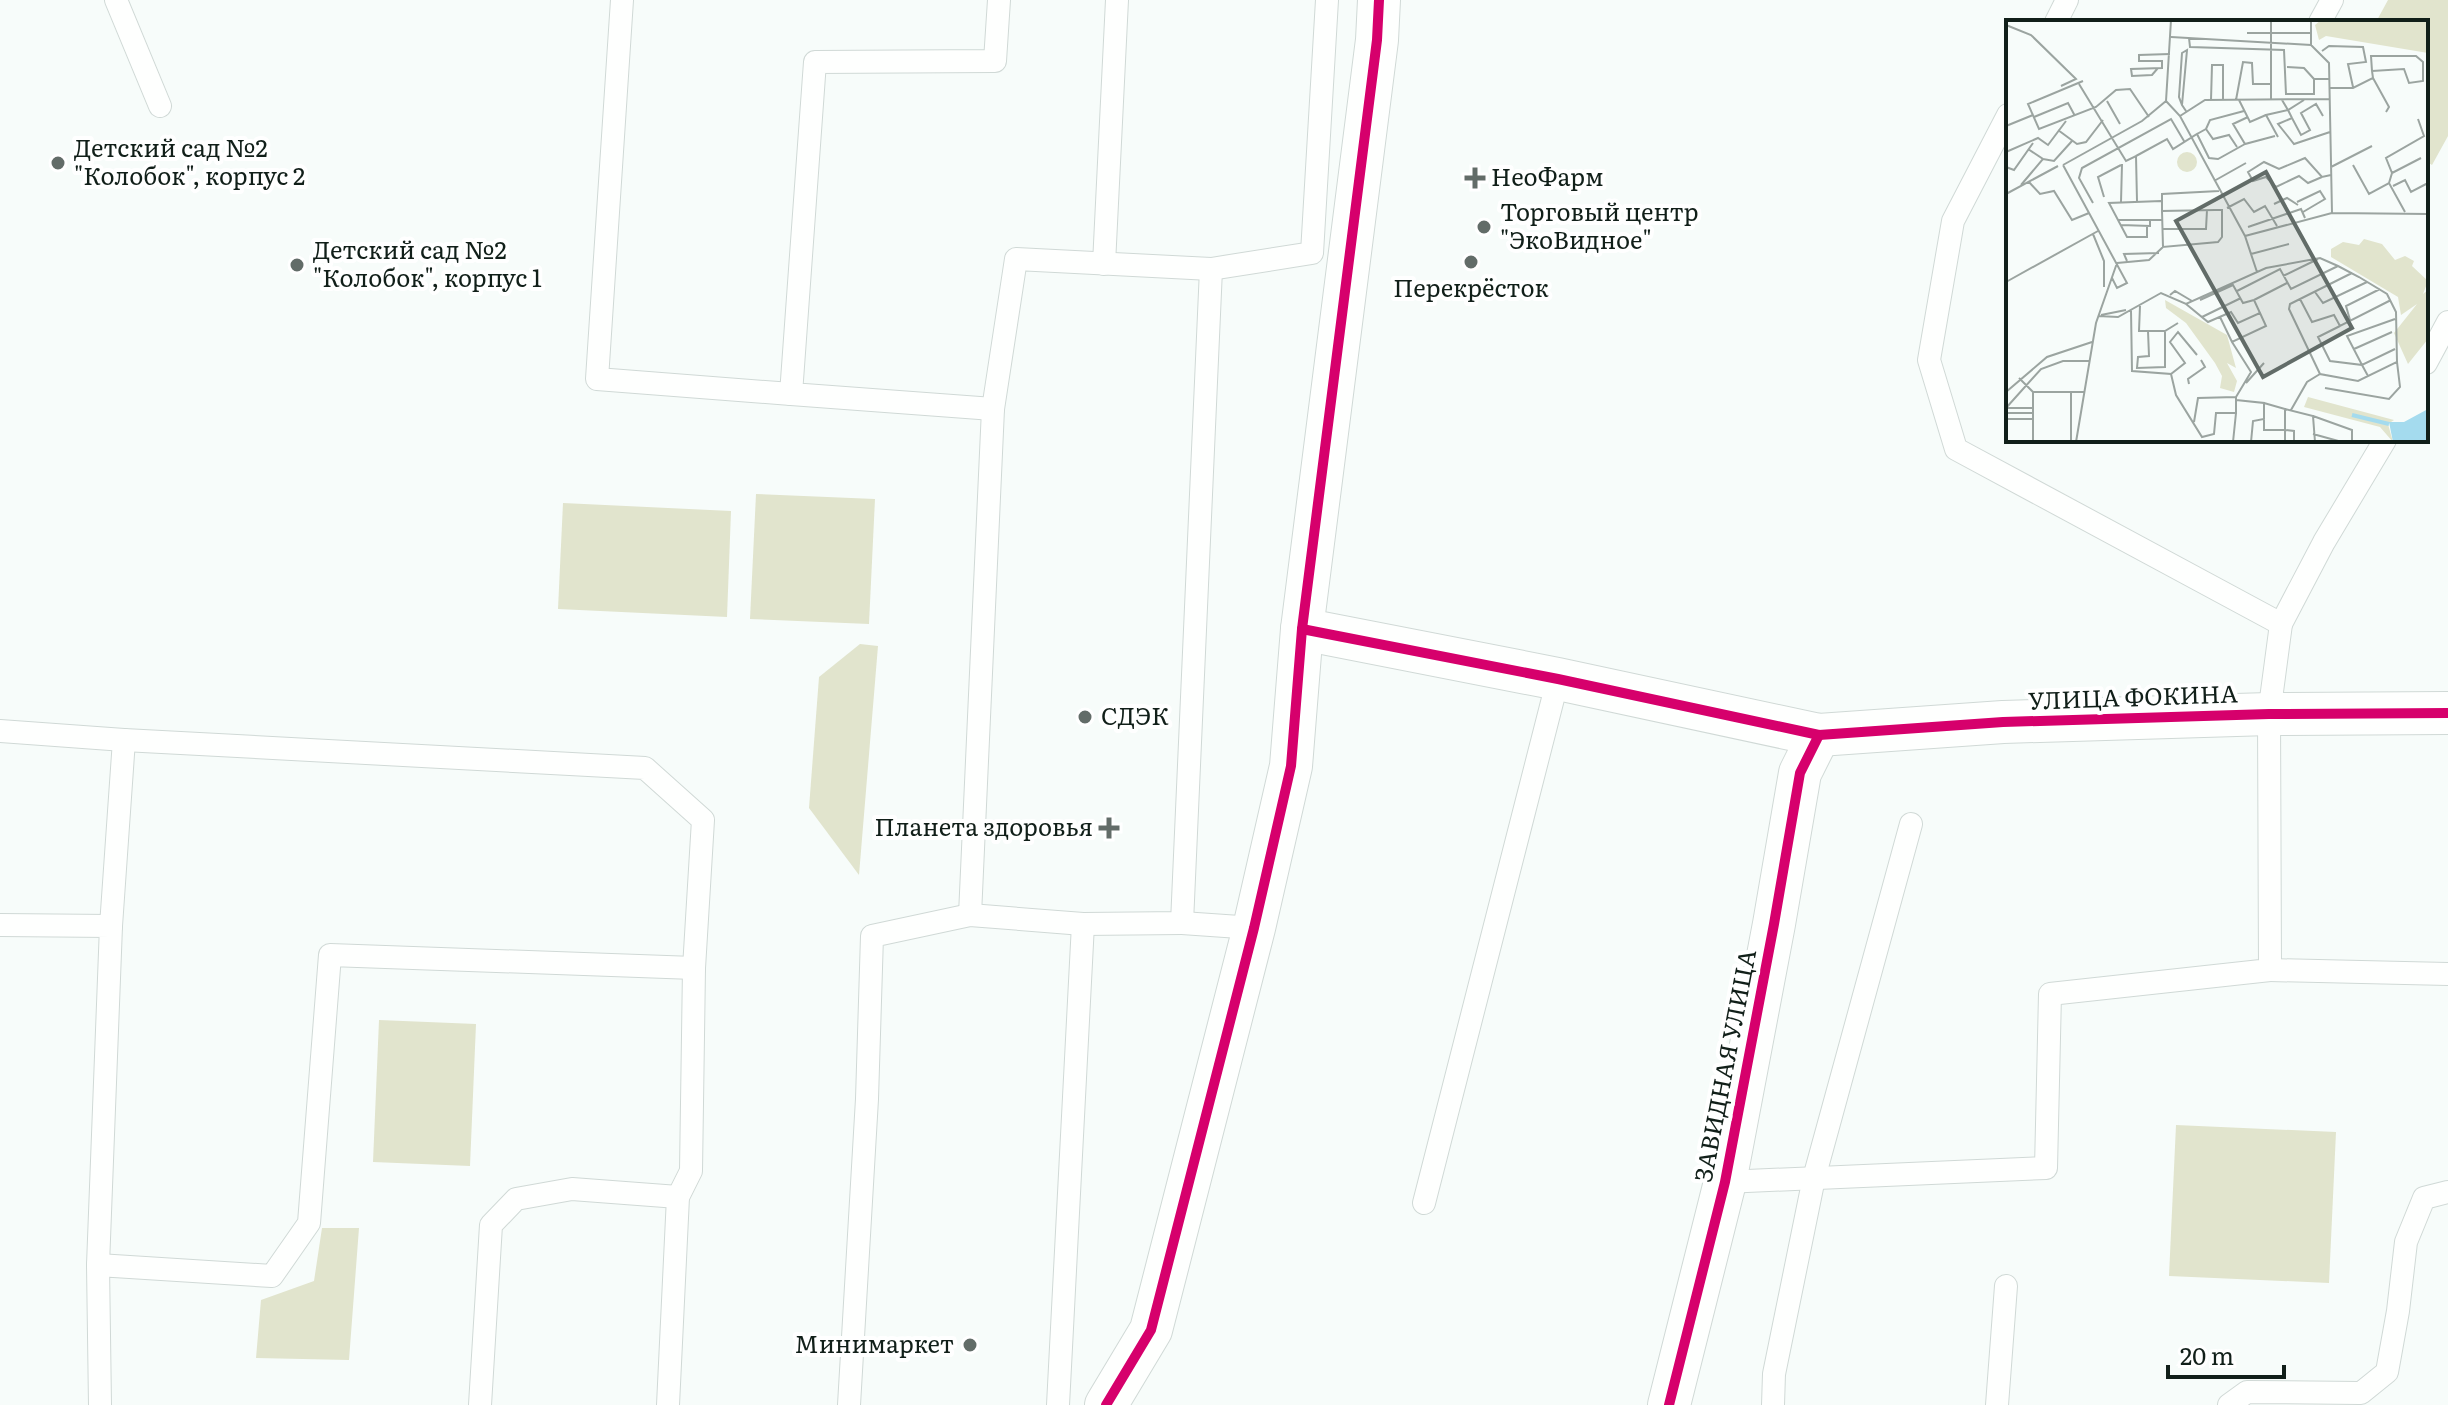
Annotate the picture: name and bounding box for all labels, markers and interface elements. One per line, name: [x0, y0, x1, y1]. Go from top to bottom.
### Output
inset map: [2006, 20, 2428, 442]
place label: Детский сад №2 "Колобок", корпус 2: [74, 129, 305, 192]
marker: Детский сад №2 "Колобок", корпус 2: [49, 154, 67, 172]
place label: НеоФарм: [1491, 158, 1604, 193]
marker: НеоФарм: [1466, 169, 1484, 187]
place label: Торговый центр "ЭкоВидное": [1500, 193, 1699, 256]
marker: Торговый центр "ЭкоВидное": [1475, 218, 1493, 236]
place label: Детский сад №2 "Колобок", корпус 1: [313, 231, 542, 294]
marker: Перекрёсток: [1462, 253, 1480, 271]
marker: Детский сад №2 "Колобок", корпус 1: [288, 256, 306, 274]
place label: Перекрёсток: [1393, 269, 1549, 304]
street label: УЛИЦА ФОКИНА: [2028, 674, 2239, 717]
place label: СДЭК: [1101, 697, 1169, 732]
marker: СДЭК: [1076, 708, 1094, 726]
place label: Планета здоровья: [874, 808, 1093, 843]
marker: Планета здоровья: [1100, 819, 1118, 837]
street label: ЗАВИДНАЯ УЛИЦА: [1684, 946, 1763, 1185]
place label: Минимаркет: [795, 1325, 954, 1360]
scale bar: [2168, 1329, 2284, 1379]
marker: Минимаркет: [961, 1336, 979, 1354]
text: 20 m: [2180, 1337, 2234, 1372]

